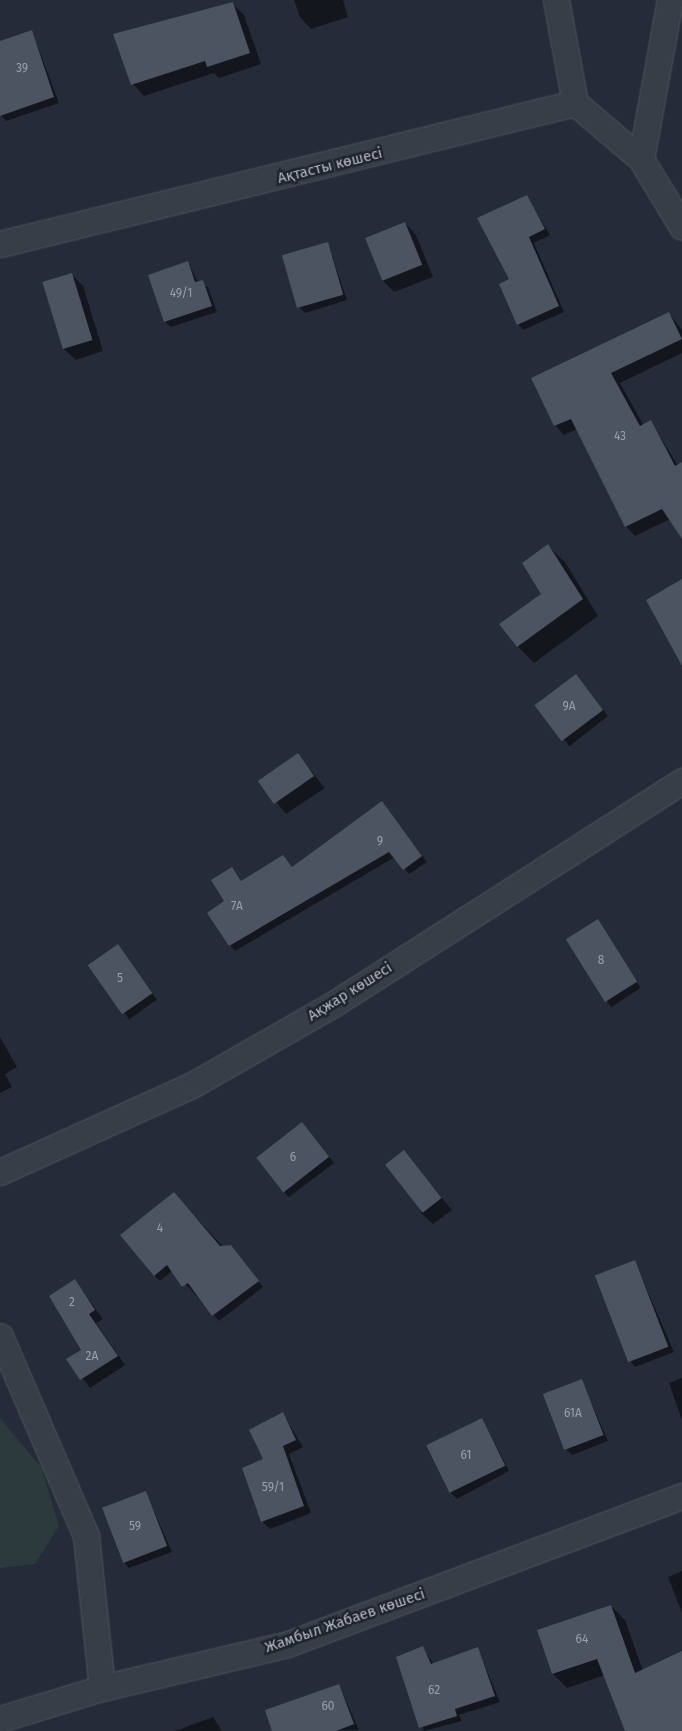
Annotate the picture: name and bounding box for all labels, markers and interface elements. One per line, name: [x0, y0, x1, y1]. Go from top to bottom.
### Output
house number: 39: [16, 62, 28, 76]
street label: Ақтасты көшесі: [276, 144, 384, 188]
house number: 49/1: [170, 287, 192, 301]
house number: 43: [614, 430, 626, 444]
house number: 9А: [562, 700, 576, 714]
house number: 9: [377, 835, 383, 849]
house number: 7А: [231, 900, 243, 914]
house number: 8: [598, 954, 604, 968]
street label: Ақжар көшесі: [304, 959, 396, 1025]
house number: 5: [117, 972, 123, 986]
house number: 6: [290, 1151, 296, 1165]
house number: 4: [157, 1222, 163, 1236]
house number: 2: [69, 1296, 75, 1310]
house number: 2A: [86, 1350, 98, 1364]
house number: 61А: [564, 1407, 582, 1421]
house number: 61: [460, 1449, 472, 1463]
house number: 59/1: [262, 1481, 284, 1495]
house number: 59: [129, 1520, 141, 1534]
street label: Жамбыл Жабаев көшесі: [262, 1585, 428, 1657]
house number: 64: [576, 1633, 588, 1647]
house number: 62: [428, 1684, 440, 1698]
house number: 60: [321, 1700, 335, 1714]

